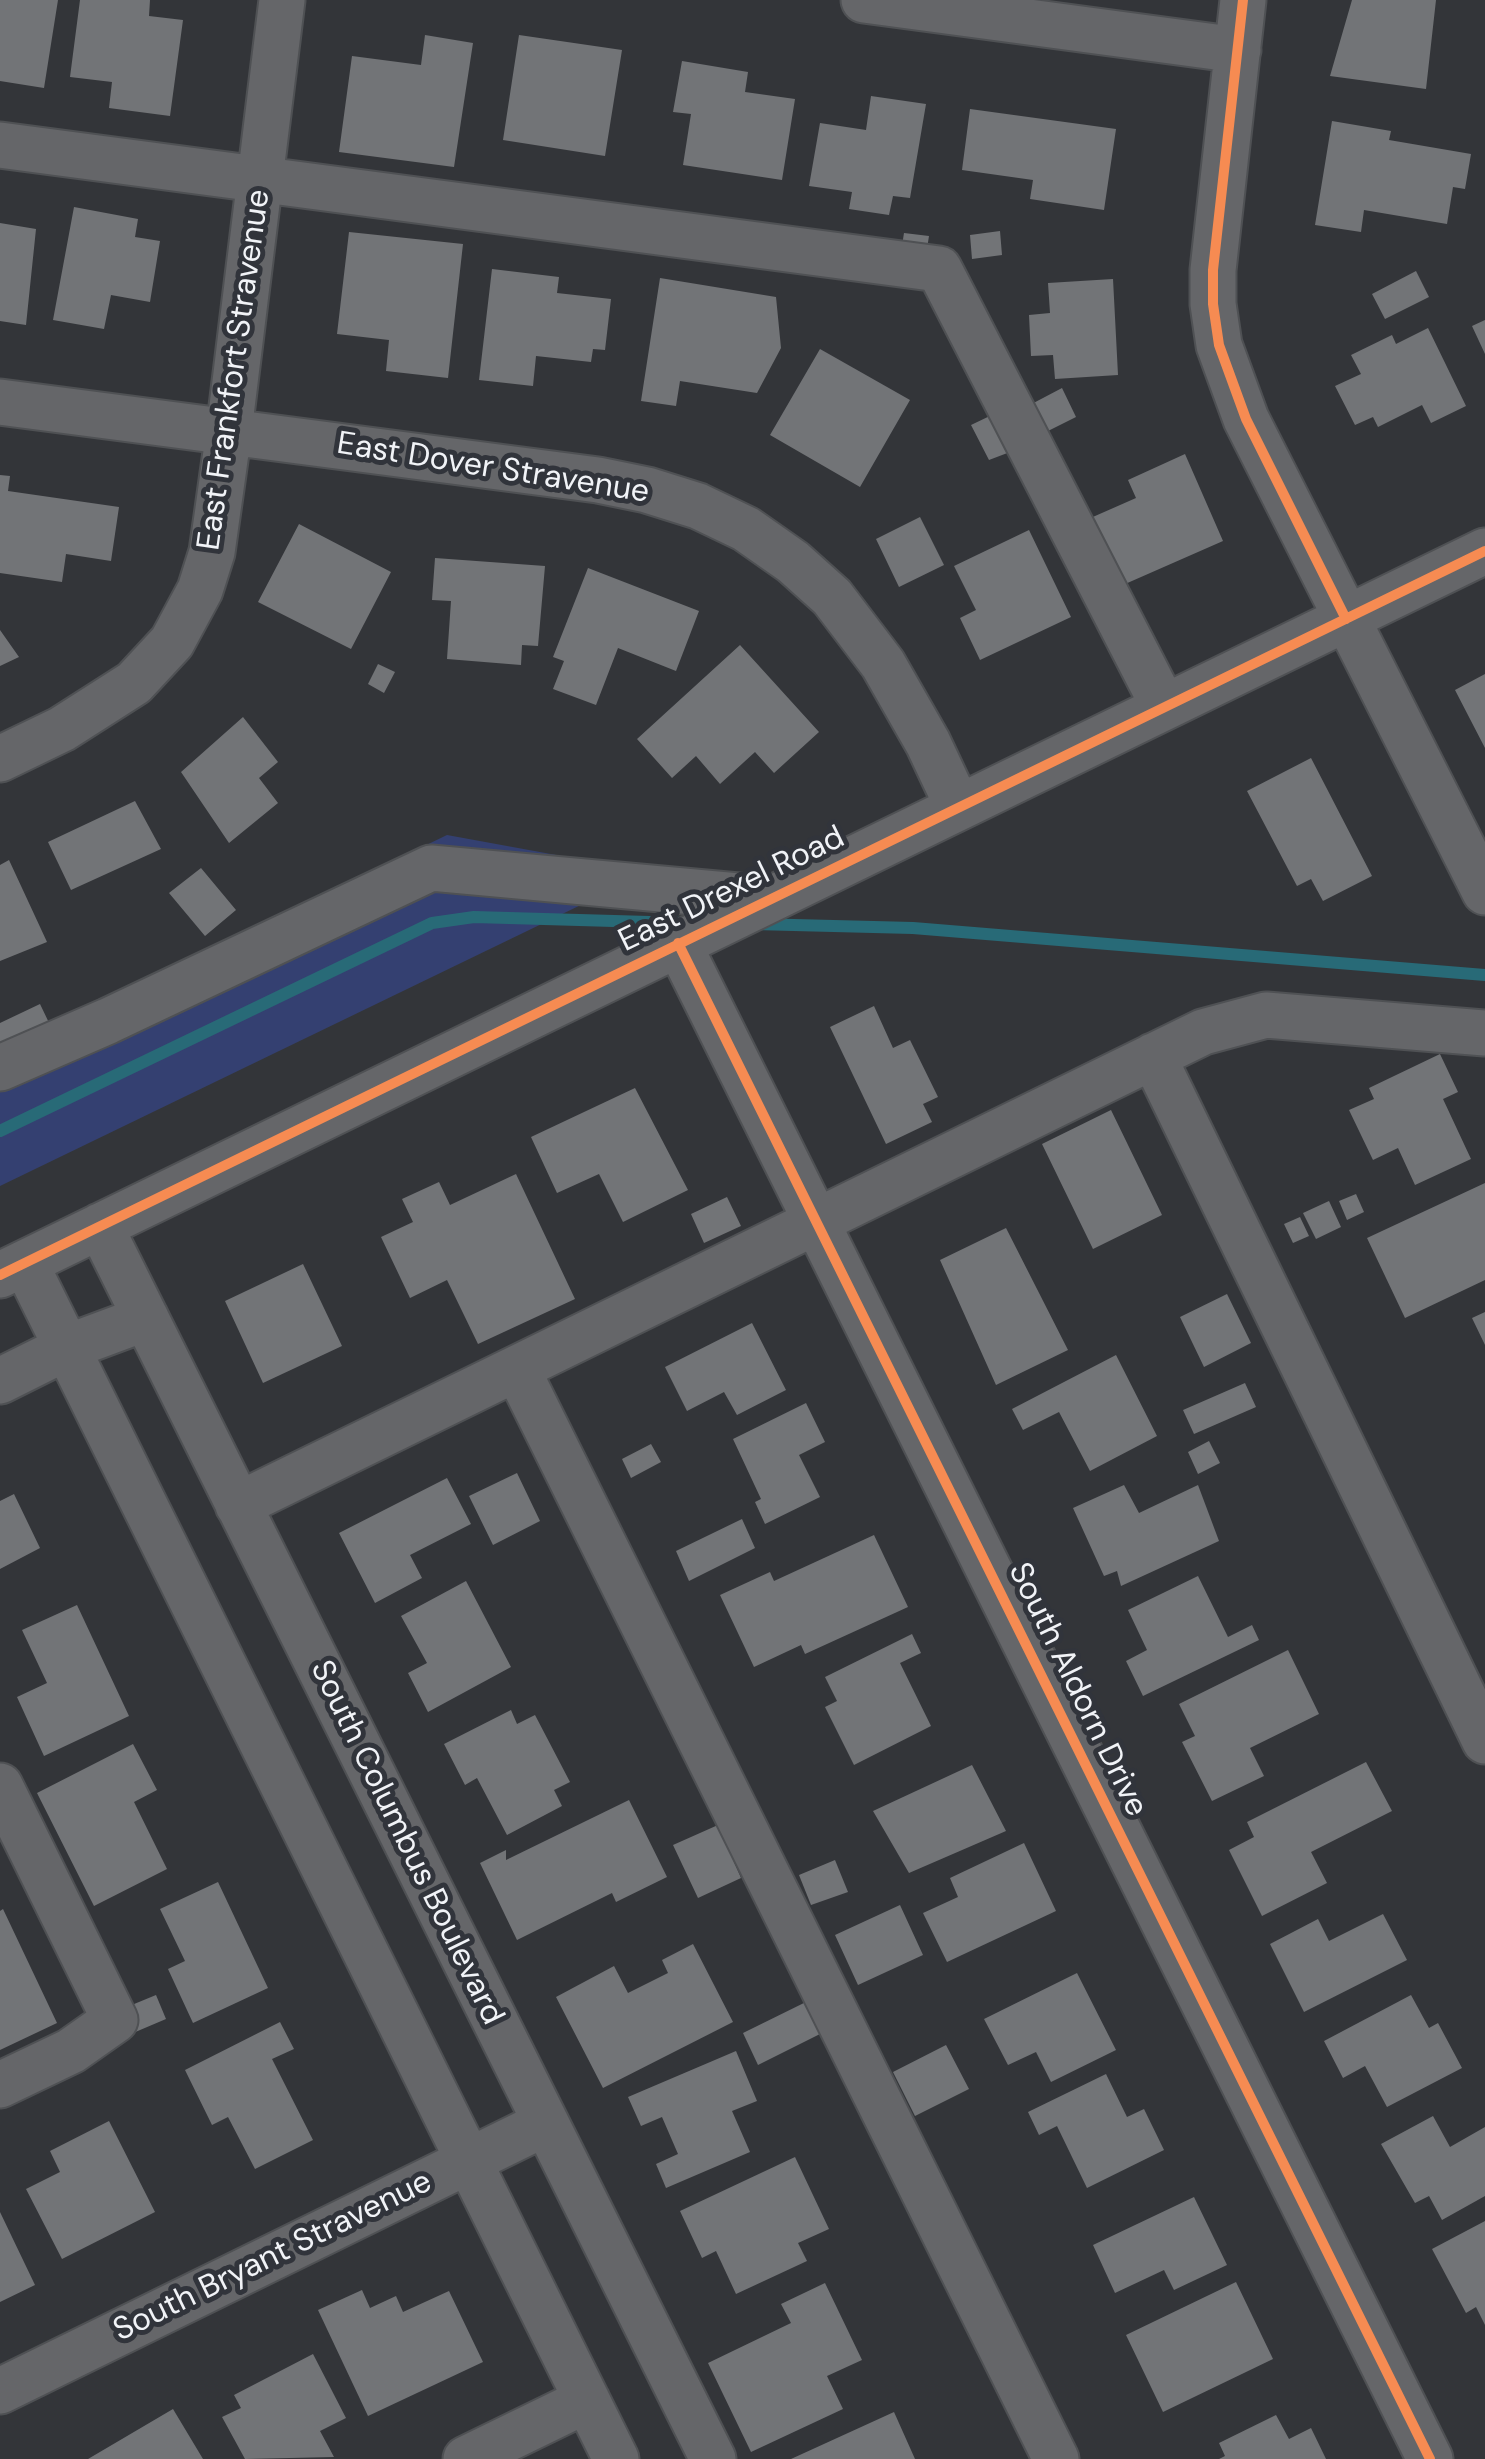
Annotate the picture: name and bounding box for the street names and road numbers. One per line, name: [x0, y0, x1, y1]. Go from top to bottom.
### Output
street label: East Frankfort Stravenue: [191, 187, 279, 553]
street label: East Dover Stravenue: [334, 425, 652, 513]
street label: East Drexel Road: [613, 819, 851, 961]
street label: South Aldorn Drive: [999, 1557, 1155, 1823]
street label: South Columbus Boulevard: [301, 1655, 511, 2031]
street label: South Bryant Stravenue: [108, 2163, 438, 2351]

